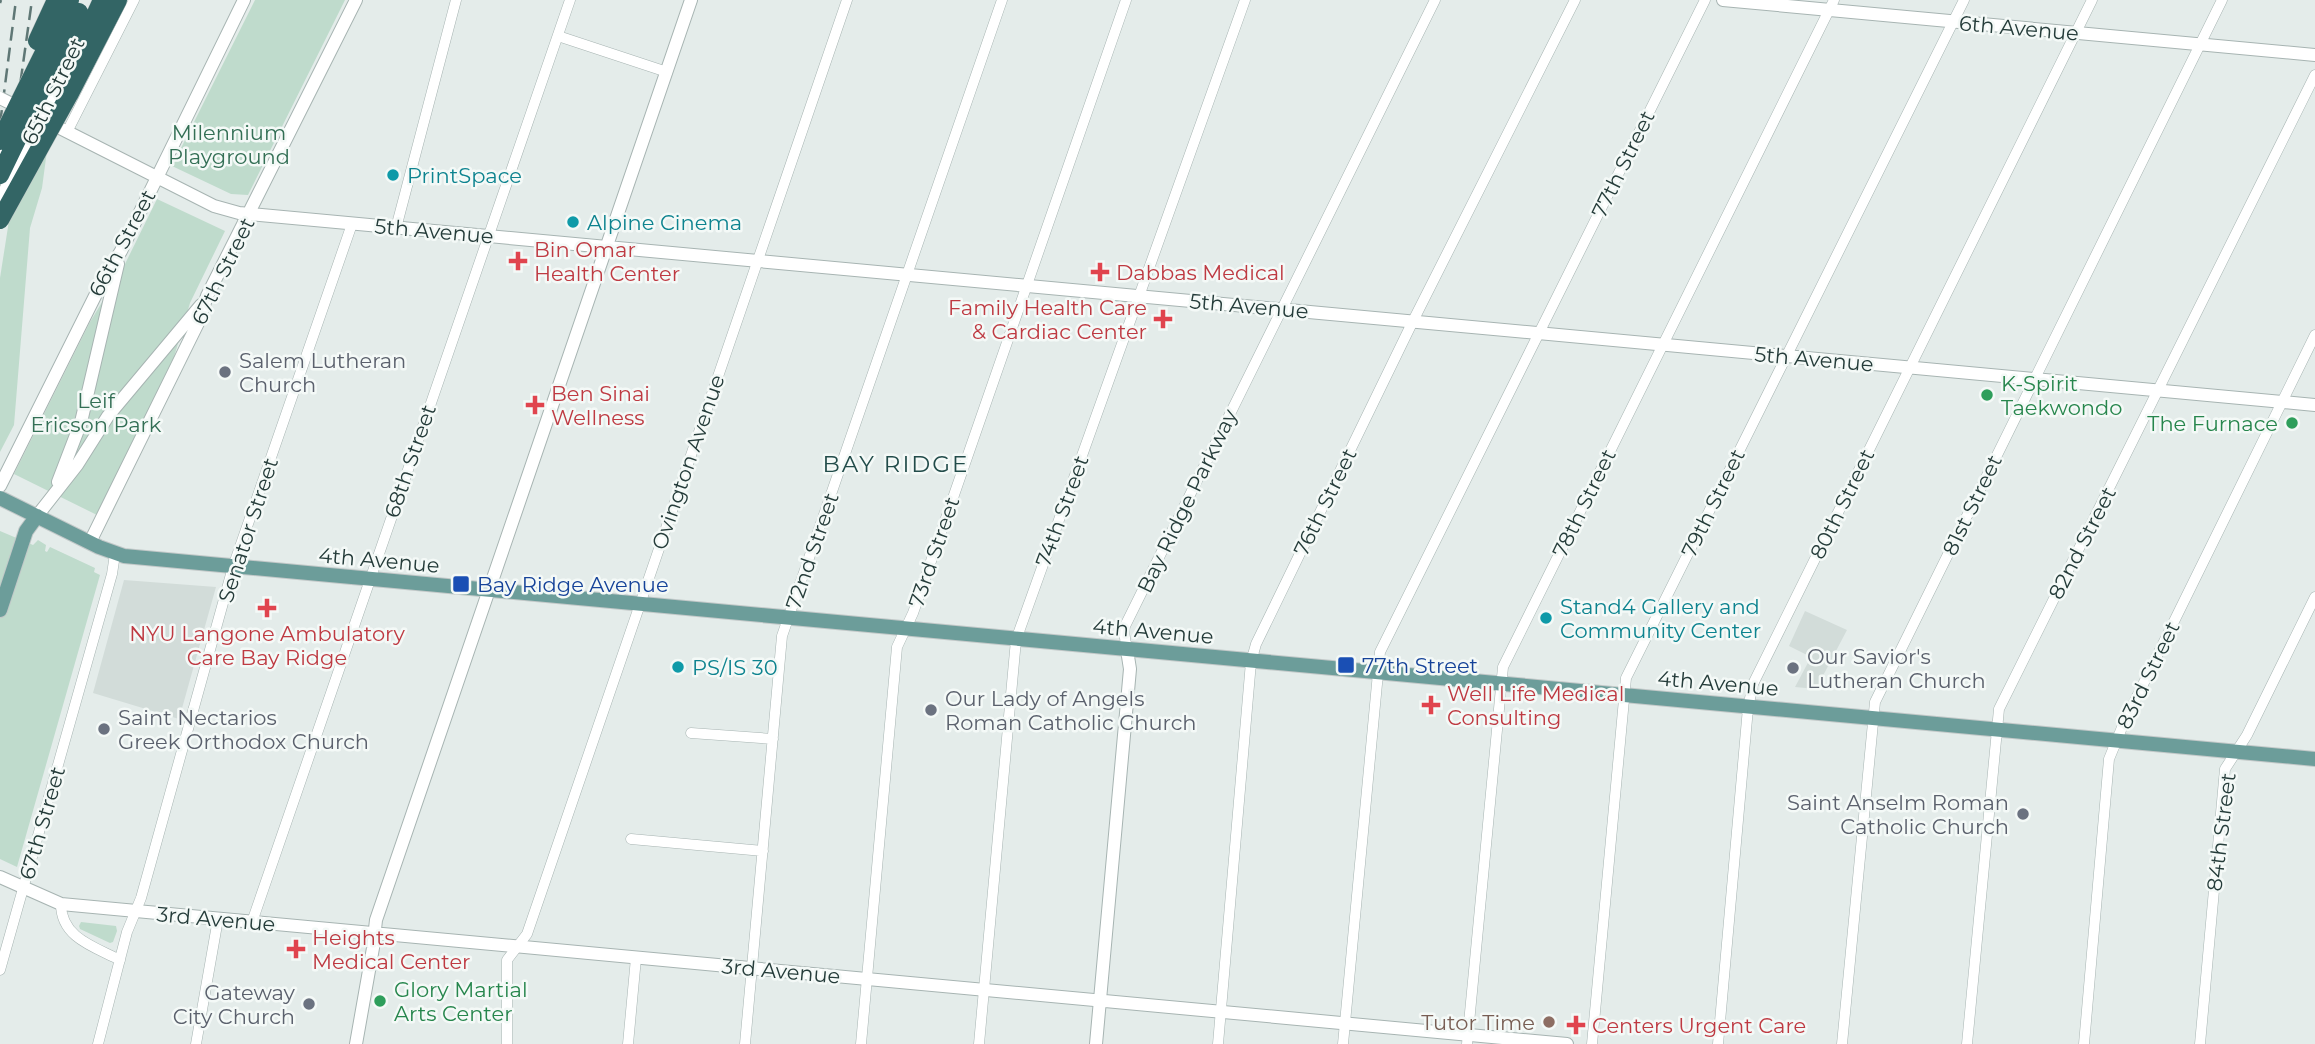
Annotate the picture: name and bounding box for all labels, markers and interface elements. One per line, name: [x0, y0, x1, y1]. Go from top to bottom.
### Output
street label: 6th Avenue: [1958, 10, 2080, 46]
street label: 65th Street: [16, 33, 90, 149]
street label: 77th Street: [1586, 106, 1660, 222]
park label: Milennium Playground: [168, 120, 290, 169]
place label: PrintSpace: [407, 163, 522, 188]
marker: PrintSpace: [385, 167, 401, 183]
street label: 66th Street: [83, 185, 161, 301]
place label: Alpine Cinema: [587, 210, 742, 235]
street label: 67th Street: [186, 213, 260, 329]
street label: 5th Avenue: [373, 213, 495, 249]
marker: Alpine Cinema: [565, 214, 581, 230]
place label: Bin Omar Health Center: [534, 237, 680, 286]
marker: Bin Omar Health Center: [508, 251, 528, 271]
place label: Dabbas Medical: [1116, 260, 1285, 285]
marker: Dabbas Medical: [1090, 262, 1110, 282]
street label: 5th Avenue: [1188, 288, 1310, 324]
place label: Family Health Care & Cardiac Center: [948, 295, 1147, 344]
marker: Family Health Care & Cardiac Center: [1153, 309, 1173, 329]
street label: 5th Avenue: [1753, 341, 1875, 377]
place label: Salem Lutheran Church: [239, 348, 406, 397]
marker: Salem Lutheran Church: [217, 364, 233, 380]
street label: Ovington Avenue: [646, 371, 730, 553]
place label: K-Spirit Taekwondo: [2001, 371, 2122, 420]
place label: Ben Sinai Wellness: [551, 381, 650, 430]
marker: K-Spirit Taekwondo: [1979, 387, 1995, 403]
park label: Leif Ericson Park: [31, 388, 162, 437]
marker: Ben Sinai Wellness: [525, 395, 545, 415]
street label: 68th Street: [379, 401, 441, 521]
street label: Bay Ridge Parkway: [1132, 405, 1243, 597]
place label: The Furnace: [2147, 411, 2278, 436]
marker: The Furnace: [2284, 415, 2300, 431]
street label: 76th Street: [1288, 444, 1362, 560]
street label: 78th Street: [1547, 445, 1621, 561]
street label: 79th Street: [1676, 445, 1750, 561]
street label: 80th Street: [1805, 445, 1879, 563]
district label: BAY RIDGE: [822, 450, 970, 478]
street label: 81st Street: [1937, 451, 2007, 559]
street label: 74th Street: [1030, 452, 1094, 570]
street label: Senator Street: [213, 454, 283, 606]
street label: 82nd Street: [2043, 483, 2121, 603]
street label: 72nd Street: [780, 489, 844, 613]
street label: 73rd Street: [903, 493, 965, 611]
street label: 4th Avenue: [317, 542, 441, 578]
place label: Bay Ridge Avenue: [477, 572, 669, 597]
marker: Bay Ridge Avenue: [451, 574, 471, 594]
place label: Stand4 Gallery and Community Center: [1560, 594, 1761, 643]
marker: NYU Langone Ambulatory Care Bay Ridge: [257, 598, 277, 618]
marker: Stand4 Gallery and Community Center: [1538, 610, 1554, 626]
street label: 4th Avenue: [1091, 613, 1215, 649]
street label: 83rd Street: [2111, 617, 2185, 733]
place label: NYU Langone Ambulatory Care Bay Ridge: [129, 621, 405, 670]
place label: Our Savior's Lutheran Church: [1807, 644, 1986, 693]
place label: 77th Street: [1362, 653, 1478, 678]
place label: PS/IS 30: [692, 655, 778, 680]
marker: 77th Street: [1336, 655, 1356, 675]
marker: PS/IS 30: [670, 659, 686, 675]
marker: Our Savior's Lutheran Church: [1785, 660, 1801, 676]
street label: 4th Avenue: [1656, 665, 1780, 701]
place label: Well Life Medical Consulting: [1447, 681, 1624, 730]
place label: Our Lady of Angels Roman Catholic Church: [945, 686, 1197, 735]
marker: Well Life Medical Consulting: [1421, 695, 1441, 715]
marker: Our Lady of Angels Roman Catholic Church: [923, 702, 939, 718]
place label: Saint Nectarios Greek Orthodox Church: [118, 705, 369, 754]
marker: Saint Nectarios Greek Orthodox Church: [96, 721, 112, 737]
street label: 67th Street: [14, 764, 70, 882]
street label: 84th Street: [2201, 771, 2241, 893]
place label: Saint Anselm Roman Catholic Church: [1787, 790, 2009, 839]
marker: Saint Anselm Roman Catholic Church: [2015, 806, 2031, 822]
street label: 3rd Avenue: [156, 901, 276, 937]
place label: Heights Medical Center: [312, 925, 471, 974]
marker: Heights Medical Center: [286, 939, 306, 959]
street label: 3rd Avenue: [721, 953, 841, 989]
place label: Glory Martial Arts Center: [394, 977, 528, 1026]
place label: Gateway City Church: [173, 980, 296, 1029]
marker: Glory Martial Arts Center: [372, 993, 388, 1009]
marker: Gateway City Church: [301, 996, 317, 1012]
place label: Tutor Time: [1421, 1010, 1535, 1035]
place label: Centers Urgent Care: [1592, 1013, 1806, 1038]
marker: Tutor Time: [1541, 1014, 1557, 1030]
marker: Centers Urgent Care: [1566, 1015, 1586, 1035]

